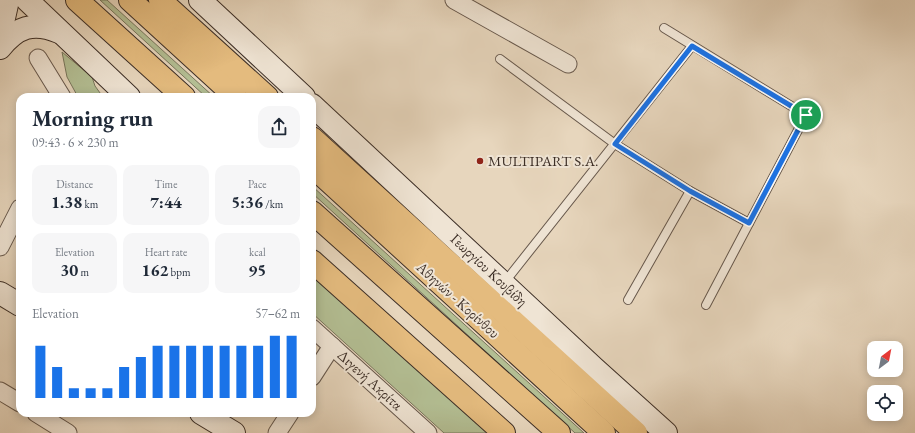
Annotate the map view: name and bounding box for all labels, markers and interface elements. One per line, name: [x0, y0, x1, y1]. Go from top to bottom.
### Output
pin: [789, 98, 823, 132]
text: Morning run: [32, 104, 153, 133]
icon: arrive: [795, 104, 817, 126]
button: share: [258, 106, 300, 148]
text: 09:43 · 6 × 230 m: [32, 134, 119, 151]
place label: MULTIPART S.A.: [488, 151, 599, 170]
marker: MULTIPART S.A.: [475, 156, 485, 166]
text: Distance: [56, 177, 93, 191]
text: Time: [155, 177, 177, 191]
text: Pace: [248, 177, 267, 191]
text: 1.38: [51, 191, 82, 213]
text: 7:44: [150, 191, 182, 213]
text: 5:36: [231, 191, 263, 213]
text: km: [82, 197, 98, 211]
text: /km: [263, 197, 283, 211]
street label: Γεωργίου Κουβίδη: [447, 229, 532, 310]
text: Elevation: [55, 245, 94, 259]
text: Heart rate: [145, 245, 187, 259]
text: kcal: [249, 245, 266, 259]
street label: Αθηνών - Κορίνθου: [412, 257, 504, 342]
text: 30: [60, 259, 78, 281]
text: 162: [141, 259, 168, 281]
text: 95: [248, 259, 266, 281]
text: m: [78, 265, 89, 279]
text: bpm: [168, 265, 191, 279]
text: Elevation: [32, 305, 79, 322]
text: 57–62 m: [255, 305, 300, 322]
north arrow: [867, 341, 903, 377]
map controls: [867, 341, 903, 421]
street label: Διγενή Ακρίτα: [334, 345, 407, 414]
button: locate: [867, 385, 903, 421]

